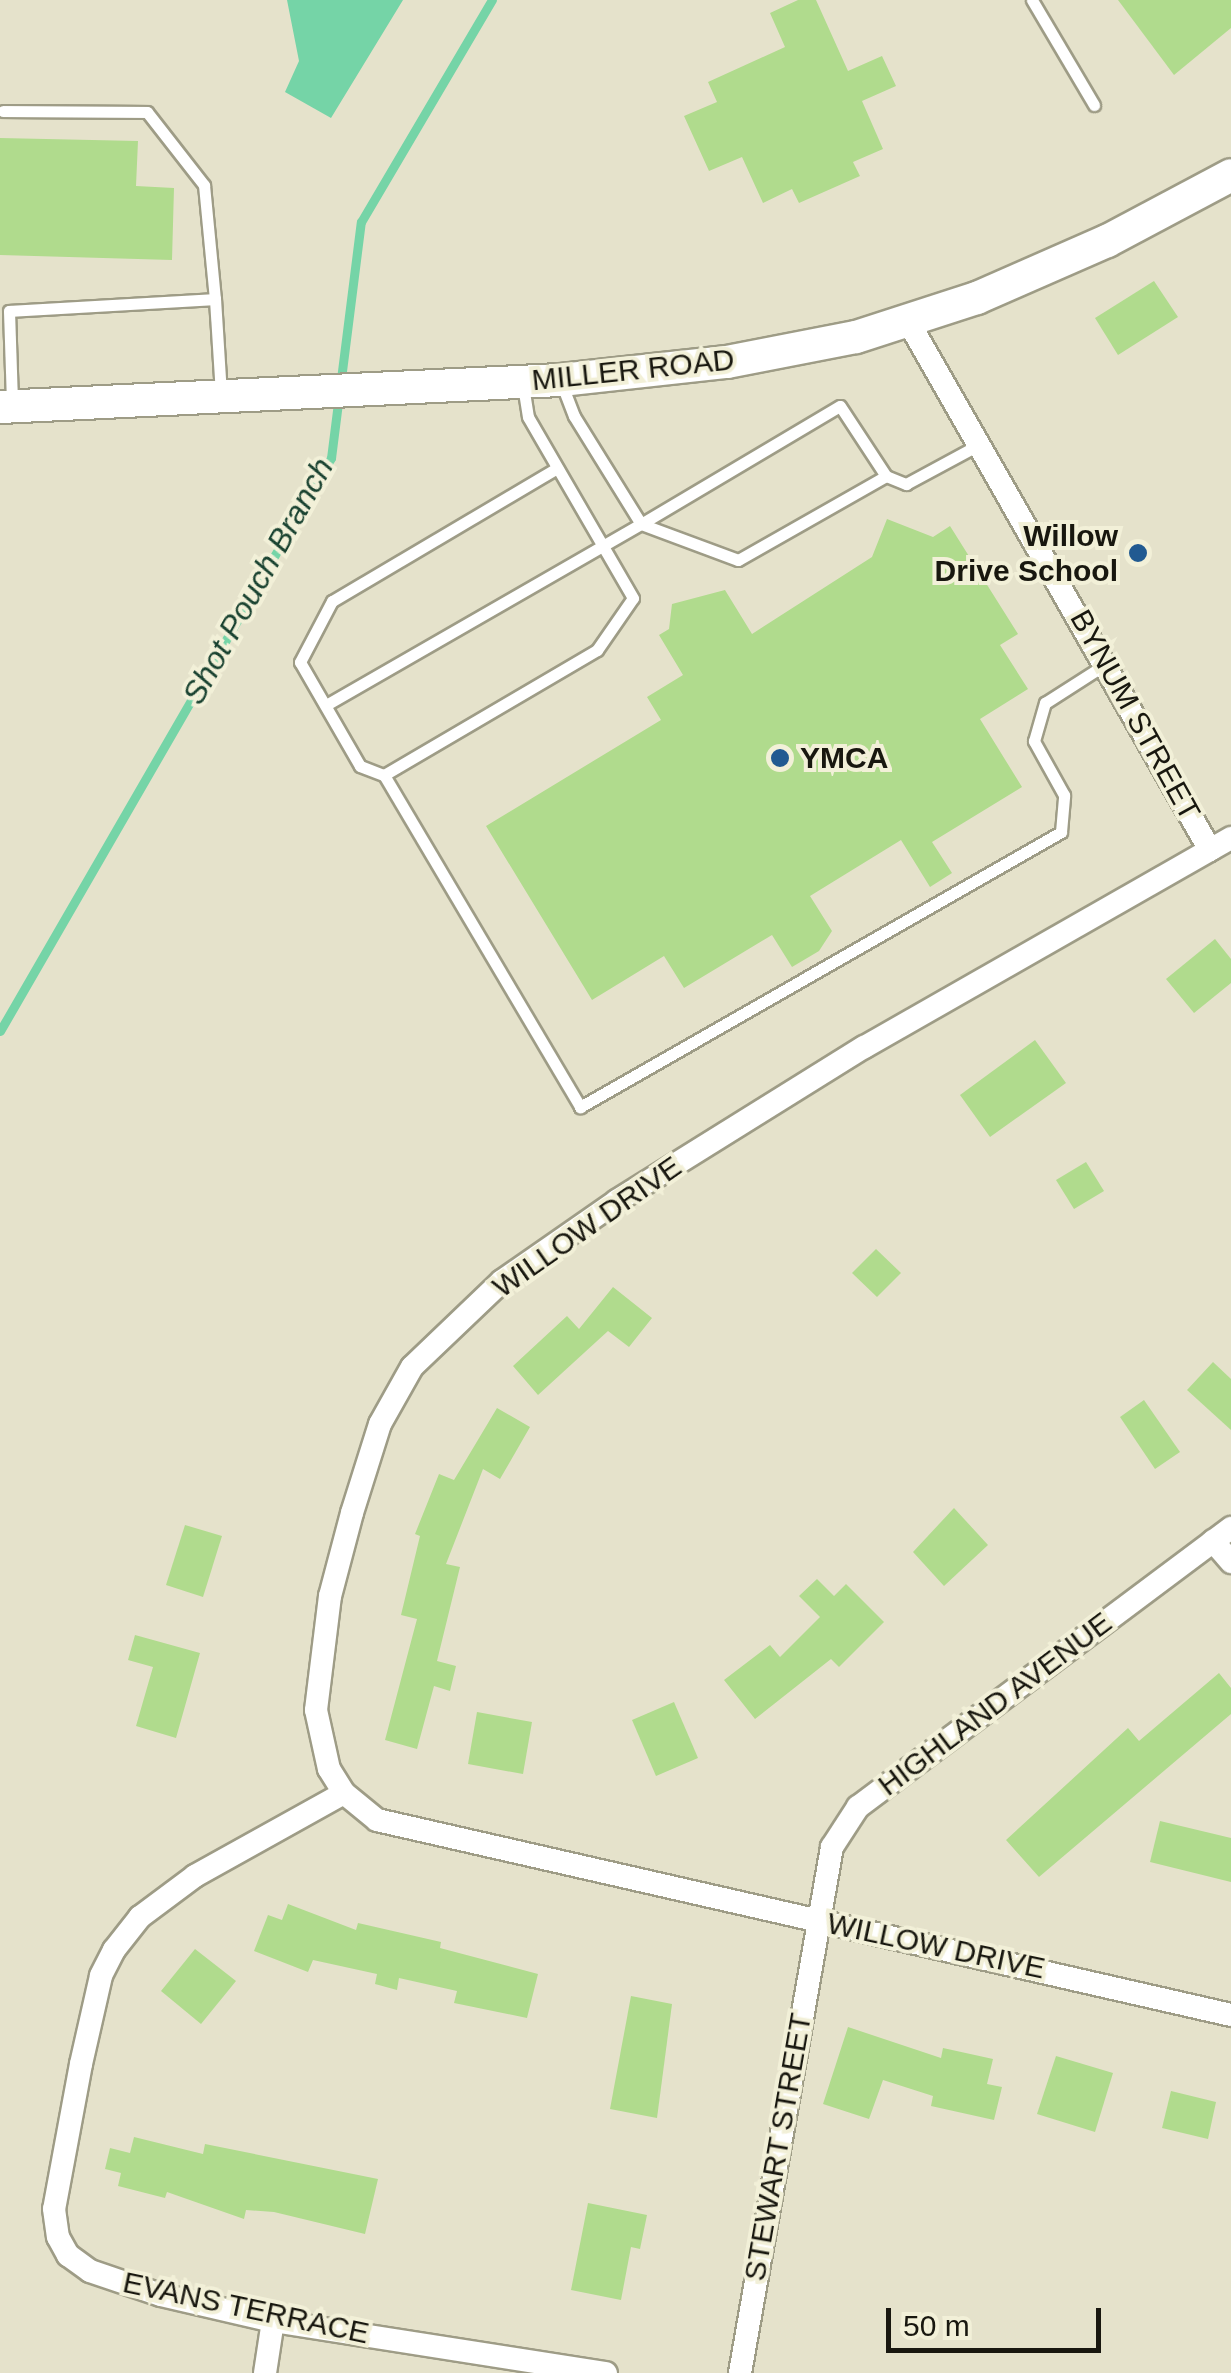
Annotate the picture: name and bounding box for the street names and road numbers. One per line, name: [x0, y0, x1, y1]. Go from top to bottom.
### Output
street label: MILLER ROAD: [530, 341, 736, 399]
street label: BYNUM STREET: [1062, 603, 1208, 827]
street label: WILLOW DRIVE: [486, 1149, 688, 1305]
street label: HIGHLAND AVENUE: [871, 1604, 1119, 1804]
street label: WILLOW DRIVE: [824, 1905, 1048, 1987]
street label: STEWART STREET: [737, 2010, 819, 2284]
street label: EVANS TERRACE: [119, 2264, 373, 2352]

